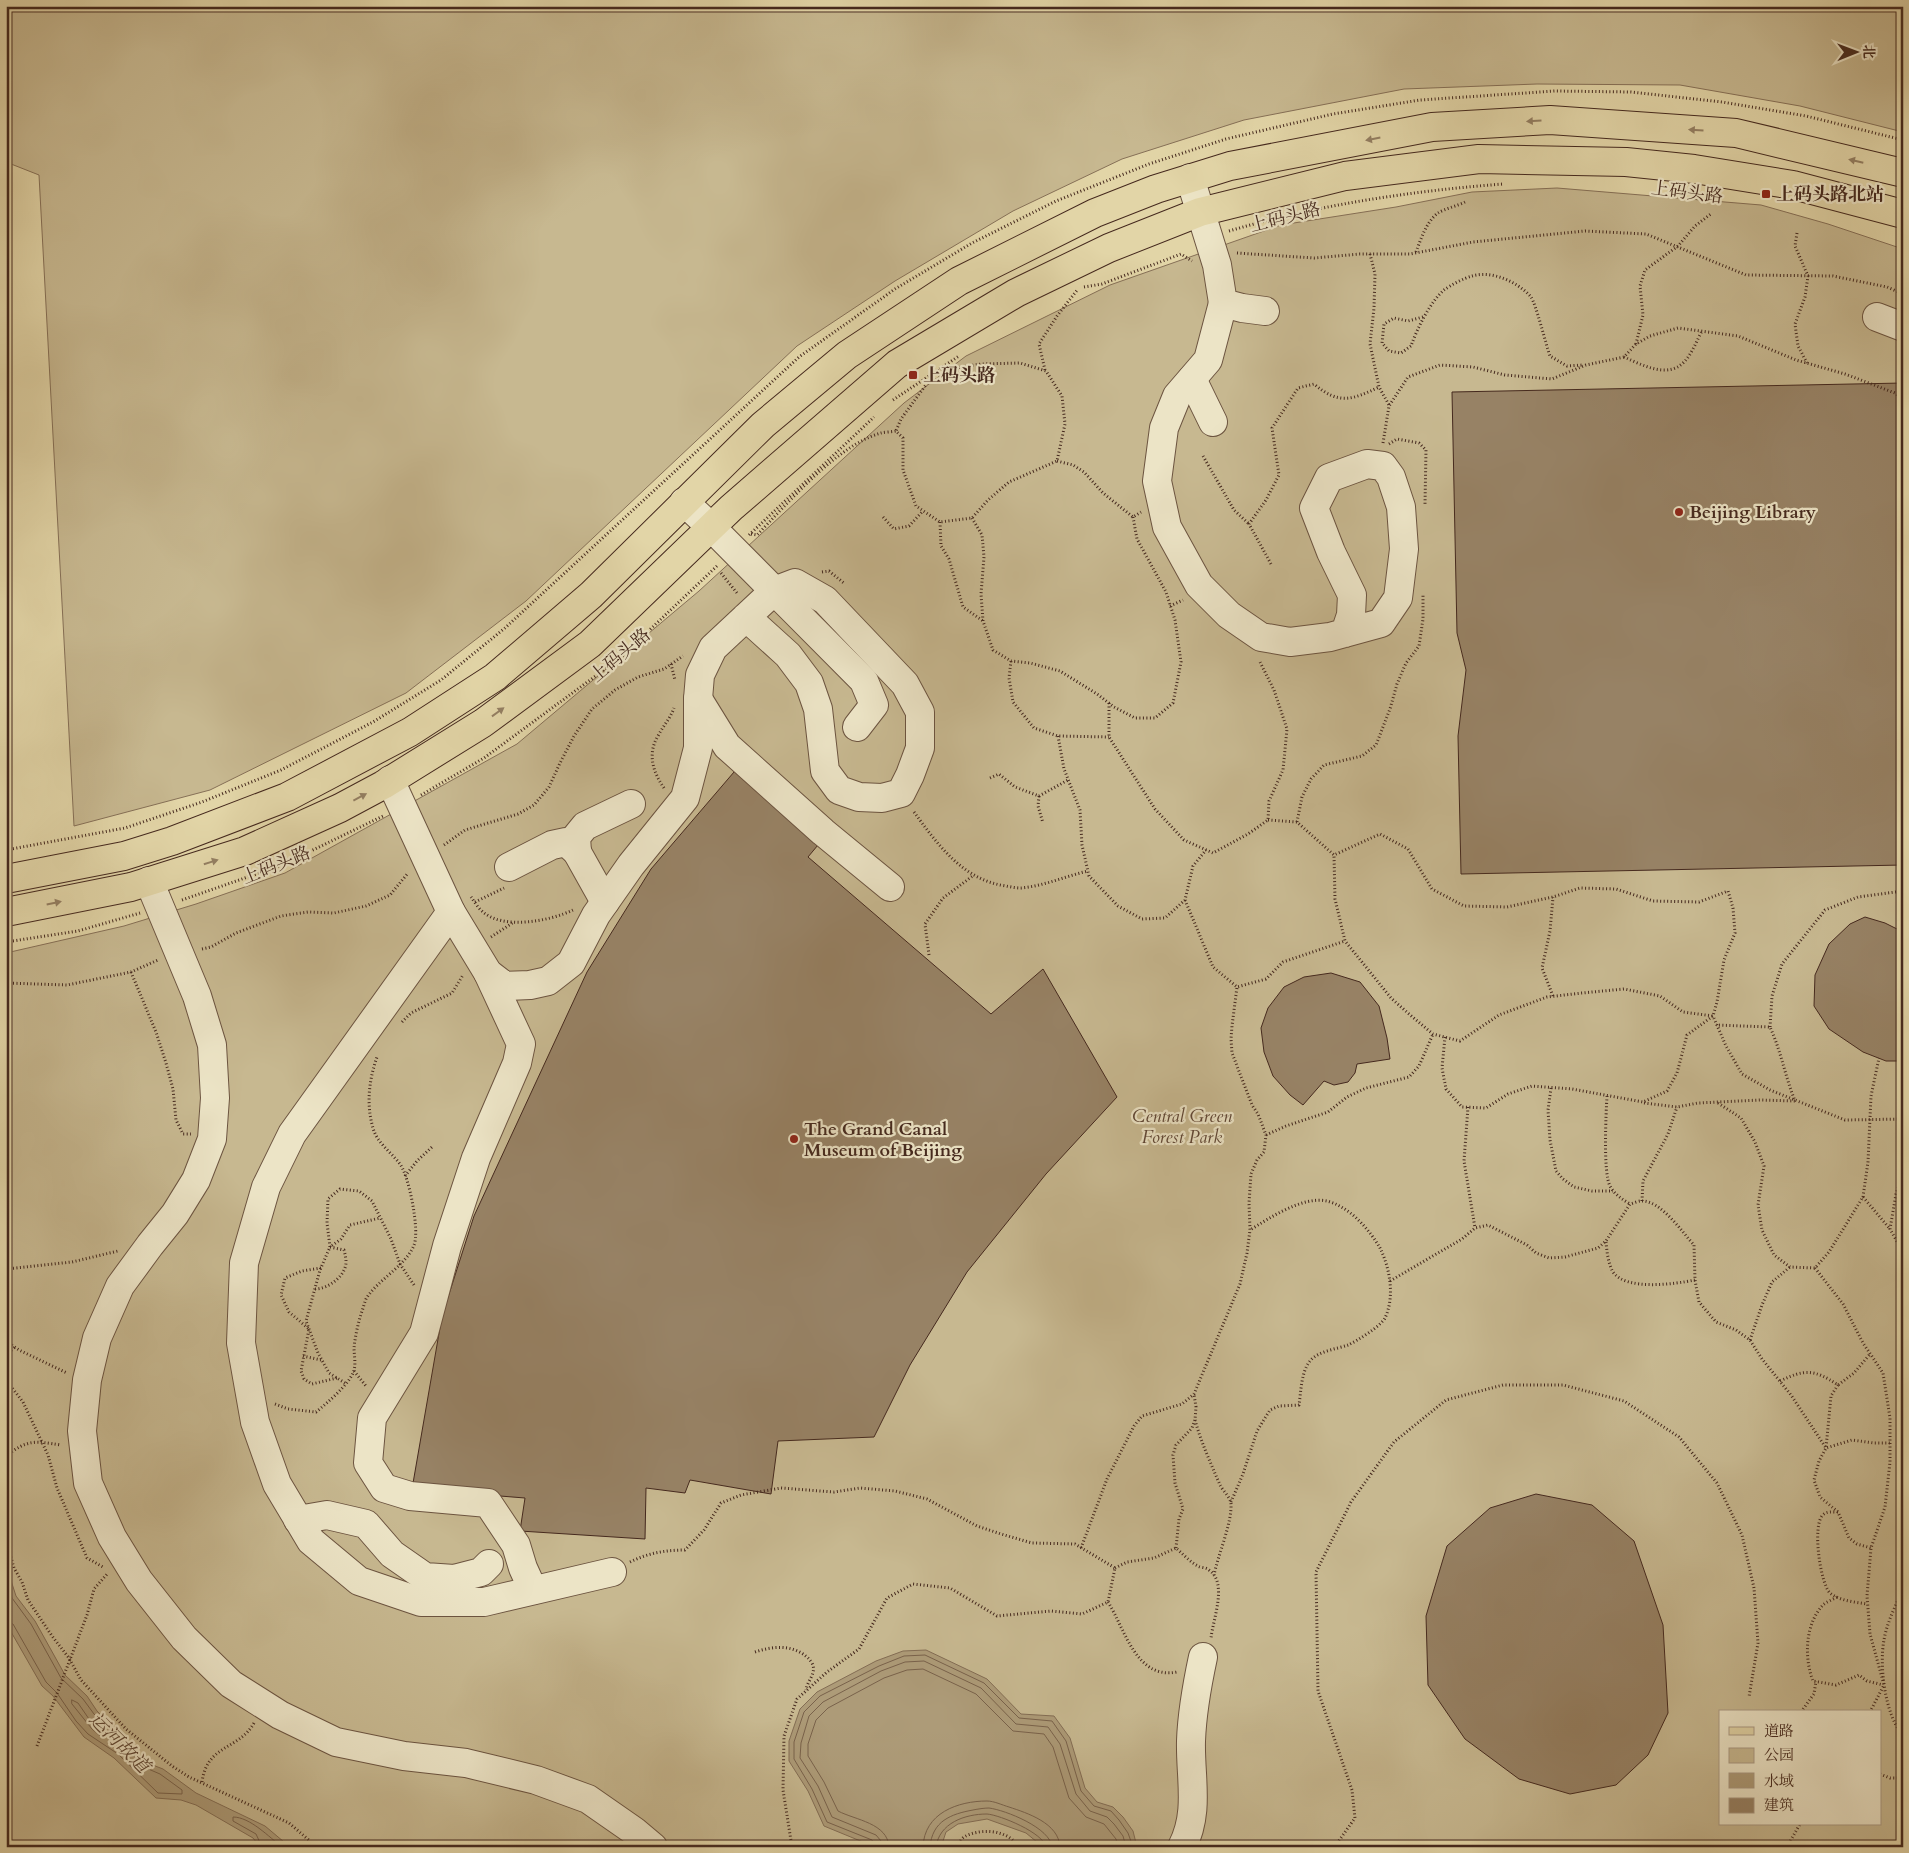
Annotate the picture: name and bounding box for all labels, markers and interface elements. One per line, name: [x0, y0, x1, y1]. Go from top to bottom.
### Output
north arrow: [1832, 28, 1882, 78]
text: 北: [1859, 45, 1878, 59]
one-way arrow: [1526, 117, 1542, 125]
one-way arrow: [1688, 126, 1704, 134]
one-way arrow: [1365, 135, 1381, 143]
one-way arrow: [1848, 157, 1863, 165]
street label: 上码头路: [1650, 176, 1724, 209]
place label: 上码头路北站: [1776, 182, 1884, 207]
marker: 上码头路北站: [1760, 188, 1772, 200]
street label: 上码头路: [1247, 197, 1323, 238]
place label: 上码头路: [923, 363, 995, 388]
marker: 上码头路: [907, 369, 919, 381]
place label: Beijing Library: [1689, 500, 1817, 525]
marker: Beijing Library: [1673, 506, 1685, 518]
street label: 上码头路: [585, 623, 656, 688]
one-way arrow: [491, 707, 505, 717]
one-way arrow: [353, 793, 367, 801]
street label: 上码头路: [238, 840, 314, 891]
one-way arrow: [204, 857, 219, 865]
one-way arrow: [47, 899, 62, 907]
park label: Central Green Forest Park: [1132, 1104, 1232, 1150]
place label: The Grand Canal Museum of Beijing: [804, 1117, 962, 1163]
marker: The Grand Canal Museum of Beijing: [788, 1133, 800, 1145]
water label: 运河故道: [83, 1707, 157, 1781]
legend: [1719, 1710, 1882, 1826]
text: 道路: [1764, 1721, 1794, 1741]
text: 公园: [1764, 1745, 1794, 1765]
text: 水域: [1764, 1771, 1794, 1791]
text: 建筑: [1764, 1795, 1794, 1815]

